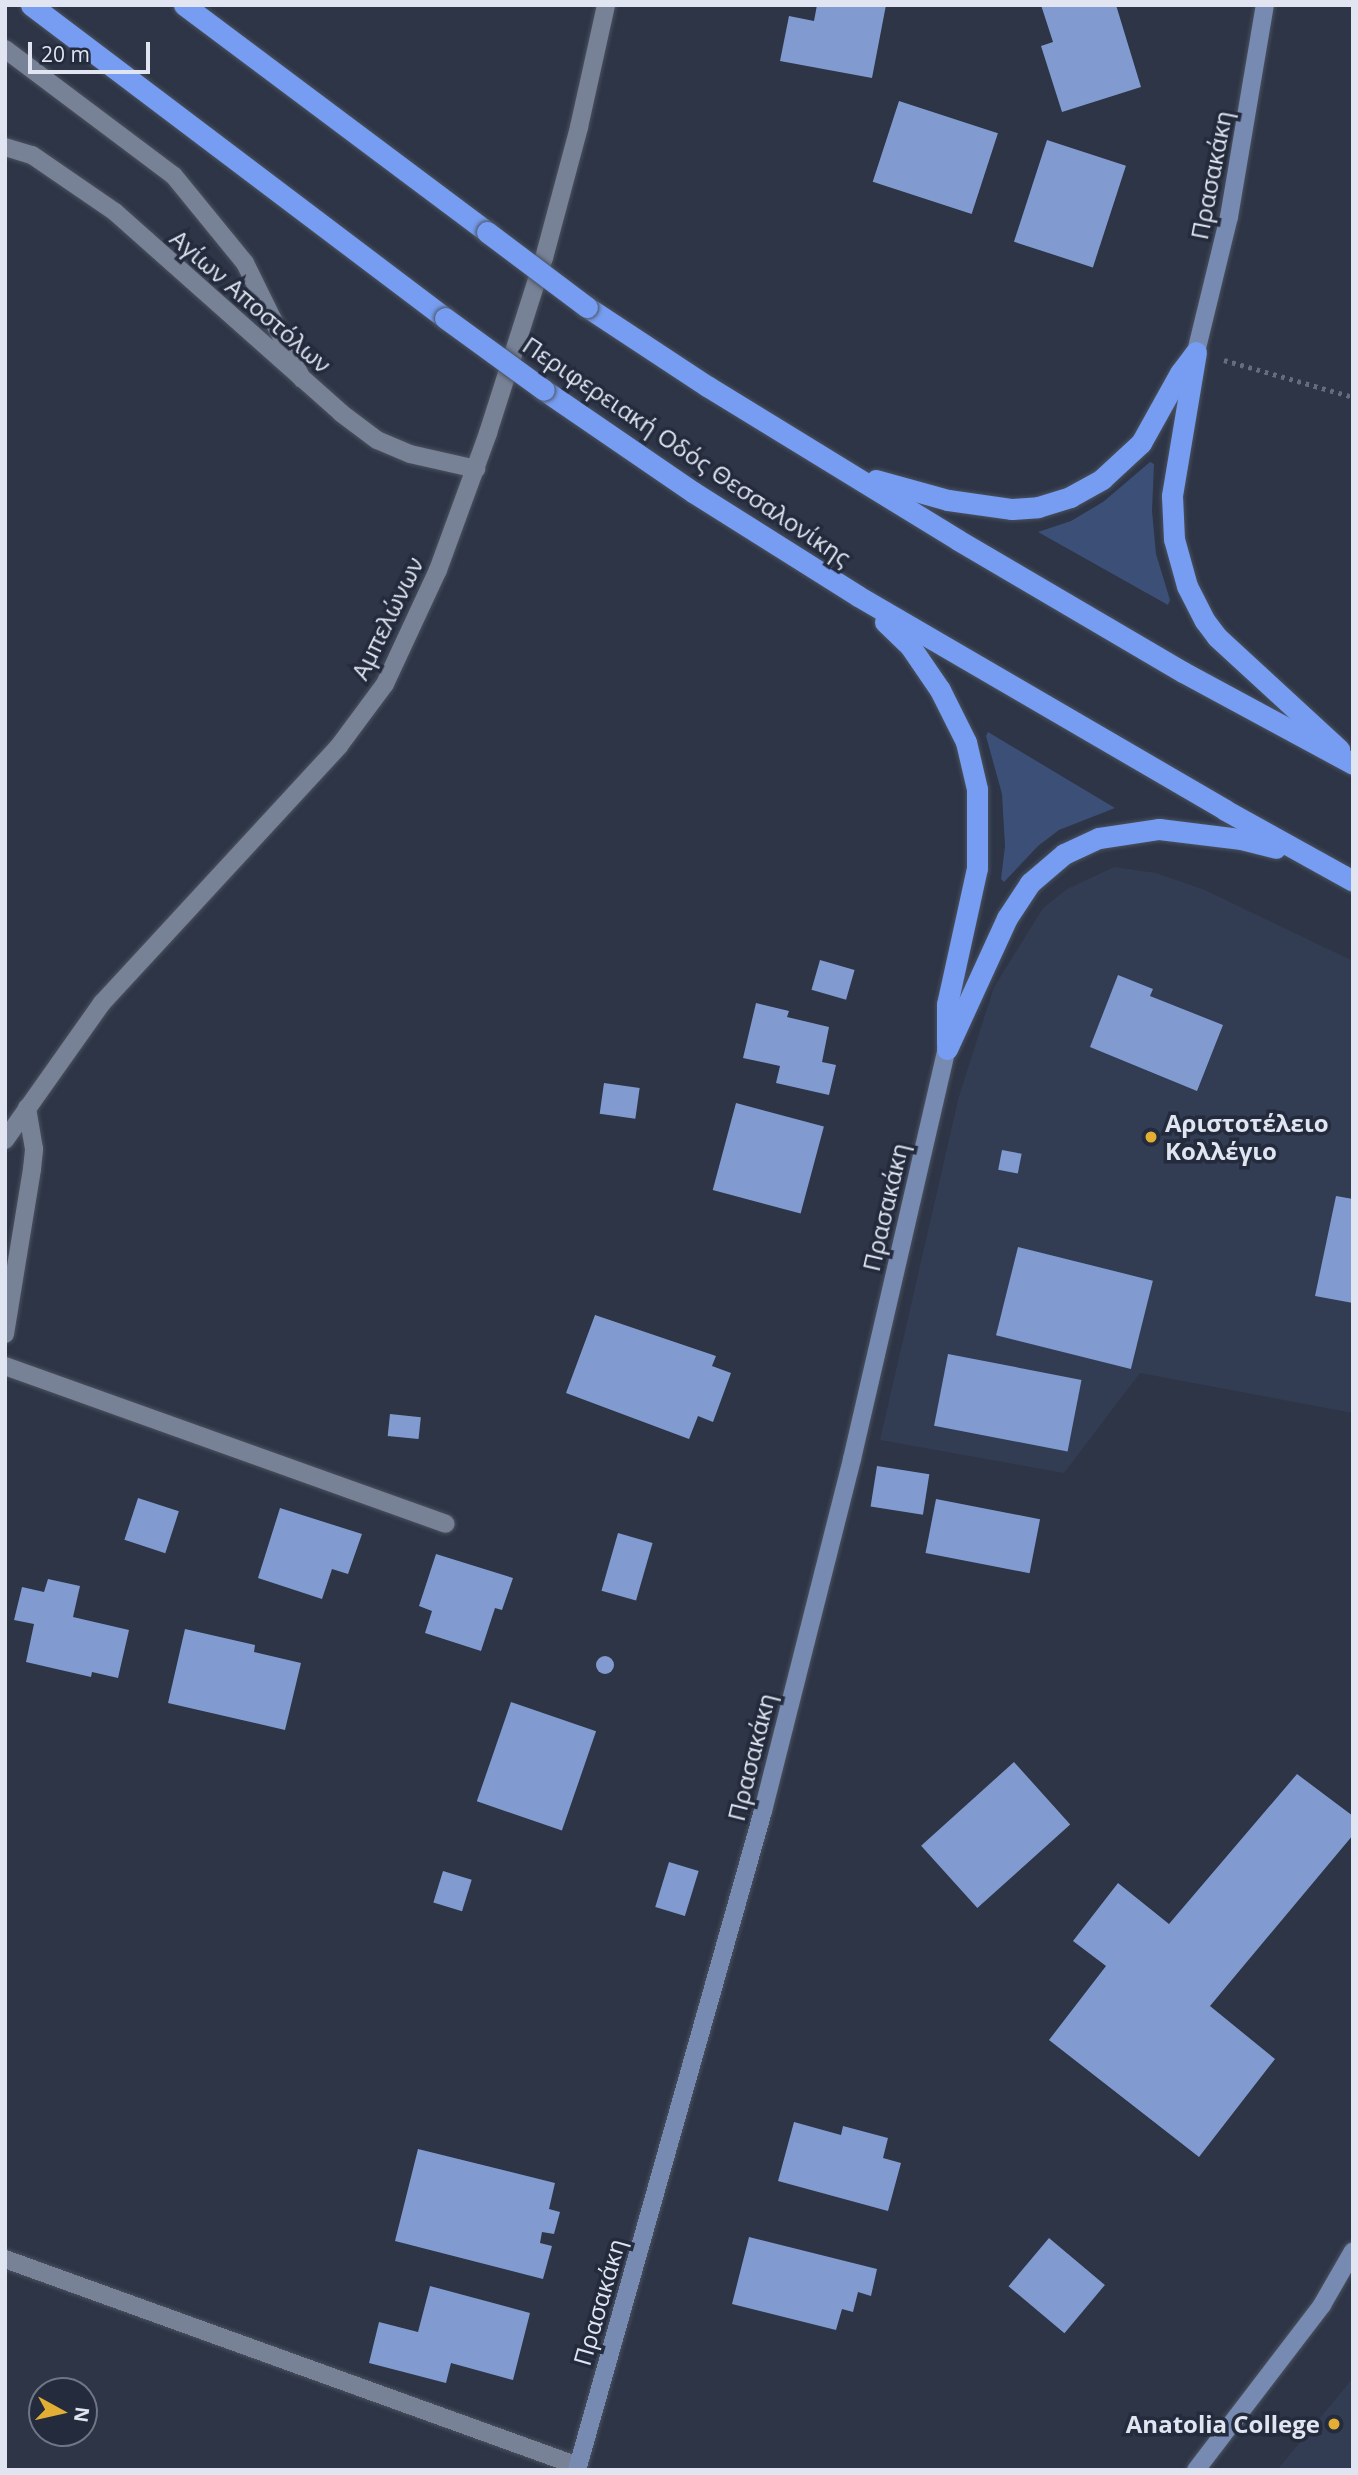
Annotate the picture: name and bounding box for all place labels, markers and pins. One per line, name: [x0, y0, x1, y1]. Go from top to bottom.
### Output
place label: Αριστοτέλειο Κολλέγιο: [1165, 1109, 1329, 1165]
marker: Αριστοτέλειο Κολλέγιο: [1143, 1129, 1159, 1145]
place label: Anatolia College: [1126, 2410, 1320, 2438]
marker: Anatolia College: [1326, 2416, 1342, 2432]

